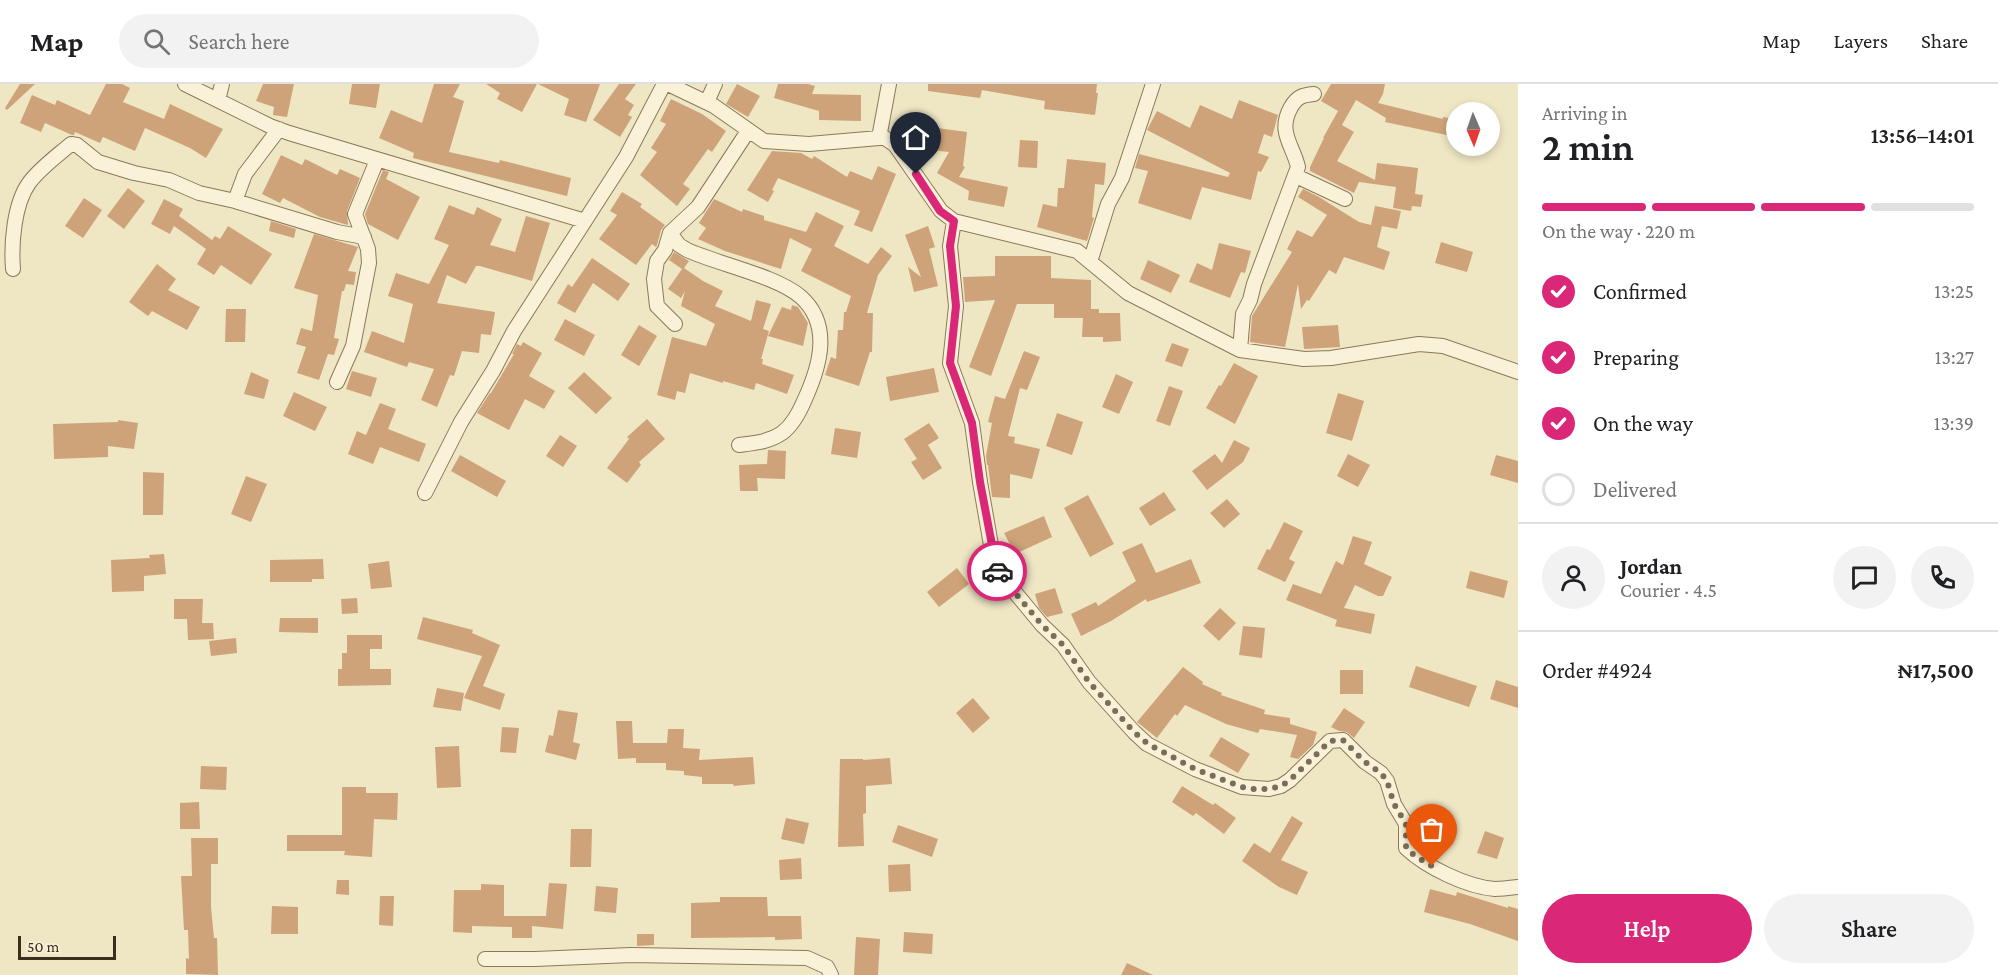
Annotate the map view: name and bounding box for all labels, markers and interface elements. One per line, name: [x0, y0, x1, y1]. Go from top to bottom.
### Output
search box: [119, 14, 539, 68]
icon: search: [140, 25, 173, 58]
text: Map: [30, 26, 83, 57]
text: Search here: [188, 29, 289, 54]
text: Map: [1762, 29, 1801, 53]
text: Layers: [1834, 29, 1888, 53]
text: Share: [1921, 29, 1968, 53]
north arrow: [1446, 102, 1500, 156]
map controls: [1446, 102, 1500, 156]
text: Arriving in: [1542, 102, 1627, 124]
pin: [890, 112, 941, 174]
icon: home: [899, 121, 932, 154]
text: 13:56–14:01: [1871, 123, 1974, 148]
text: 2 min: [1542, 125, 1634, 168]
text: On the way · 220 m: [1542, 220, 1695, 242]
icon: check: [1542, 275, 1575, 308]
text: Confirmed: [1593, 279, 1687, 304]
text: 13:25: [1934, 280, 1974, 302]
icon: check: [1542, 341, 1575, 374]
text: Preparing: [1593, 345, 1679, 370]
text: 13:27: [1935, 346, 1974, 368]
icon: check: [1542, 407, 1575, 440]
text: On the way: [1593, 411, 1693, 436]
text: 13:39: [1934, 412, 1974, 434]
text: Delivered: [1593, 477, 1677, 502]
courier: [967, 541, 1027, 601]
button: person: [1542, 546, 1605, 609]
button: chat: [1833, 546, 1896, 609]
button: phone: [1911, 546, 1974, 609]
text: Jordan: [1620, 554, 1682, 579]
icon: car: [981, 555, 1014, 588]
text: Courier · 4.5: [1620, 579, 1717, 601]
text: Order #4924: [1542, 658, 1652, 683]
text: ₦17,500: [1898, 658, 1974, 683]
pin: [1406, 804, 1457, 866]
icon: bag: [1415, 813, 1448, 846]
button: Help: [1542, 894, 1752, 963]
button: Share: [1764, 894, 1974, 963]
scale bar: [18, 933, 116, 960]
text: 50 m: [27, 938, 59, 955]

